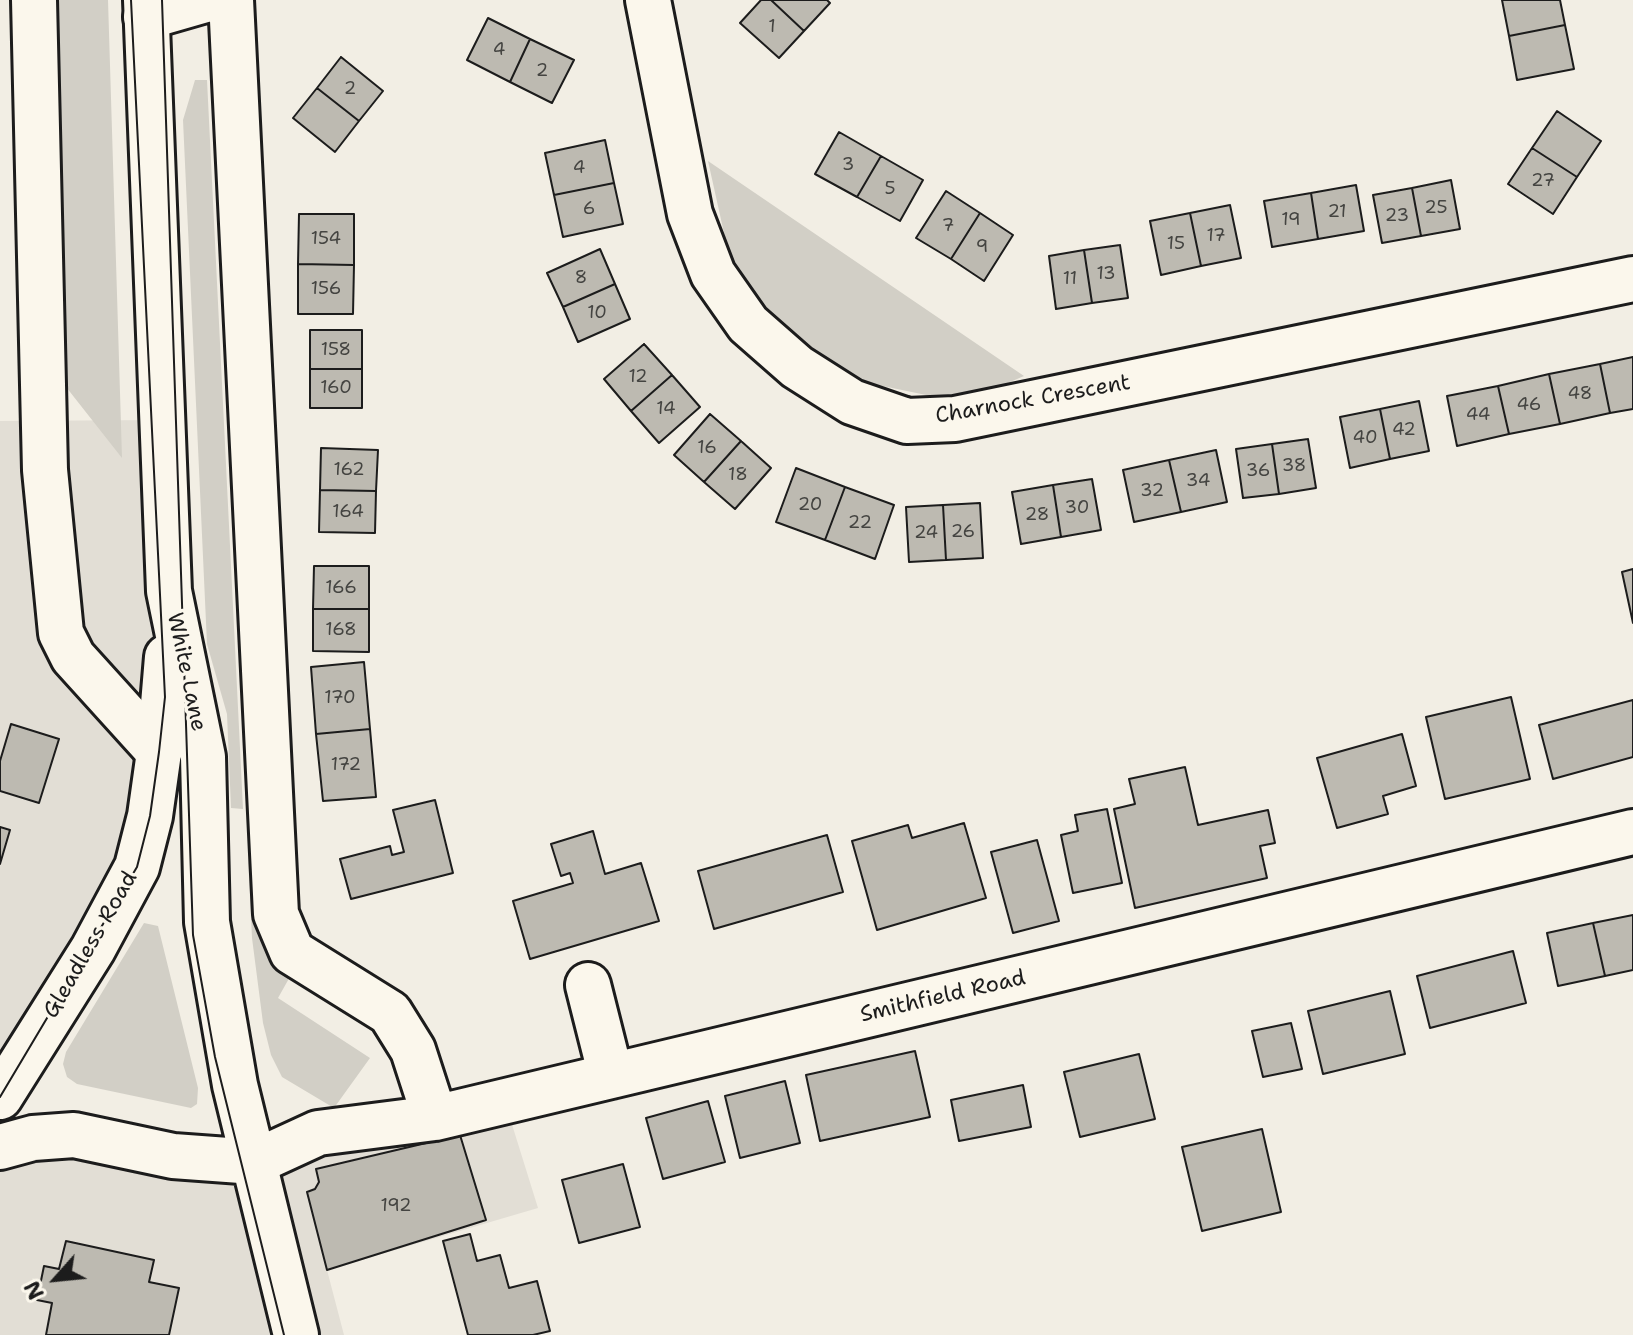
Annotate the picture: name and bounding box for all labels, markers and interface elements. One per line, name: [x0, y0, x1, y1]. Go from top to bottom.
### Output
house number: 1: [768, 16, 776, 38]
house number: 4: [493, 39, 505, 61]
house number: 2: [536, 60, 548, 82]
house number: 2: [344, 78, 356, 100]
house number: 3: [842, 154, 854, 176]
house number: 4: [573, 157, 585, 179]
house number: 27: [1531, 170, 1555, 192]
house number: 5: [884, 178, 896, 200]
house number: 25: [1424, 197, 1448, 219]
house number: 6: [583, 198, 595, 220]
house number: 21: [1327, 201, 1347, 223]
house number: 23: [1385, 205, 1409, 227]
house number: 19: [1281, 209, 1301, 231]
house number: 7: [942, 215, 954, 237]
house number: 17: [1206, 225, 1226, 247]
house number: 154: [311, 228, 341, 250]
house number: 15: [1167, 233, 1185, 255]
house number: 9: [976, 236, 988, 258]
house number: 13: [1096, 263, 1116, 285]
house number: 8: [575, 267, 587, 289]
house number: 11: [1063, 268, 1077, 290]
house number: 156: [311, 278, 341, 300]
house number: 10: [587, 302, 607, 324]
house number: 158: [321, 339, 351, 361]
house number: 12: [628, 366, 648, 388]
street label: Charnock Crescent: [933, 370, 1133, 430]
house number: 160: [320, 377, 352, 399]
house number: 48: [1568, 383, 1592, 405]
house number: 46: [1517, 394, 1541, 416]
house number: 14: [656, 398, 676, 420]
house number: 44: [1466, 404, 1490, 426]
house number: 42: [1392, 419, 1416, 441]
house number: 40: [1352, 427, 1378, 449]
house number: 16: [697, 437, 717, 459]
house number: 38: [1282, 455, 1306, 477]
house number: 162: [334, 459, 364, 481]
house number: 36: [1246, 460, 1270, 482]
house number: 18: [728, 464, 748, 486]
house number: 34: [1186, 470, 1210, 492]
house number: 32: [1140, 480, 1164, 502]
house number: 20: [798, 494, 822, 516]
house number: 30: [1065, 497, 1089, 519]
house number: 164: [332, 501, 364, 523]
house number: 28: [1025, 504, 1049, 526]
house number: 22: [848, 512, 872, 534]
house number: 26: [951, 521, 975, 543]
house number: 24: [914, 522, 938, 544]
house number: 166: [325, 577, 357, 599]
street label: White Lane: [161, 610, 211, 734]
house number: 168: [325, 619, 357, 641]
house number: 170: [324, 687, 356, 709]
house number: 172: [331, 754, 361, 776]
street label: Gleadless Road: [38, 867, 144, 1023]
street label: Smithfield Road: [858, 965, 1028, 1029]
house number: 192: [380, 1195, 412, 1217]
north arrow: [16, 1239, 96, 1319]
text: N: [17, 1276, 51, 1304]

